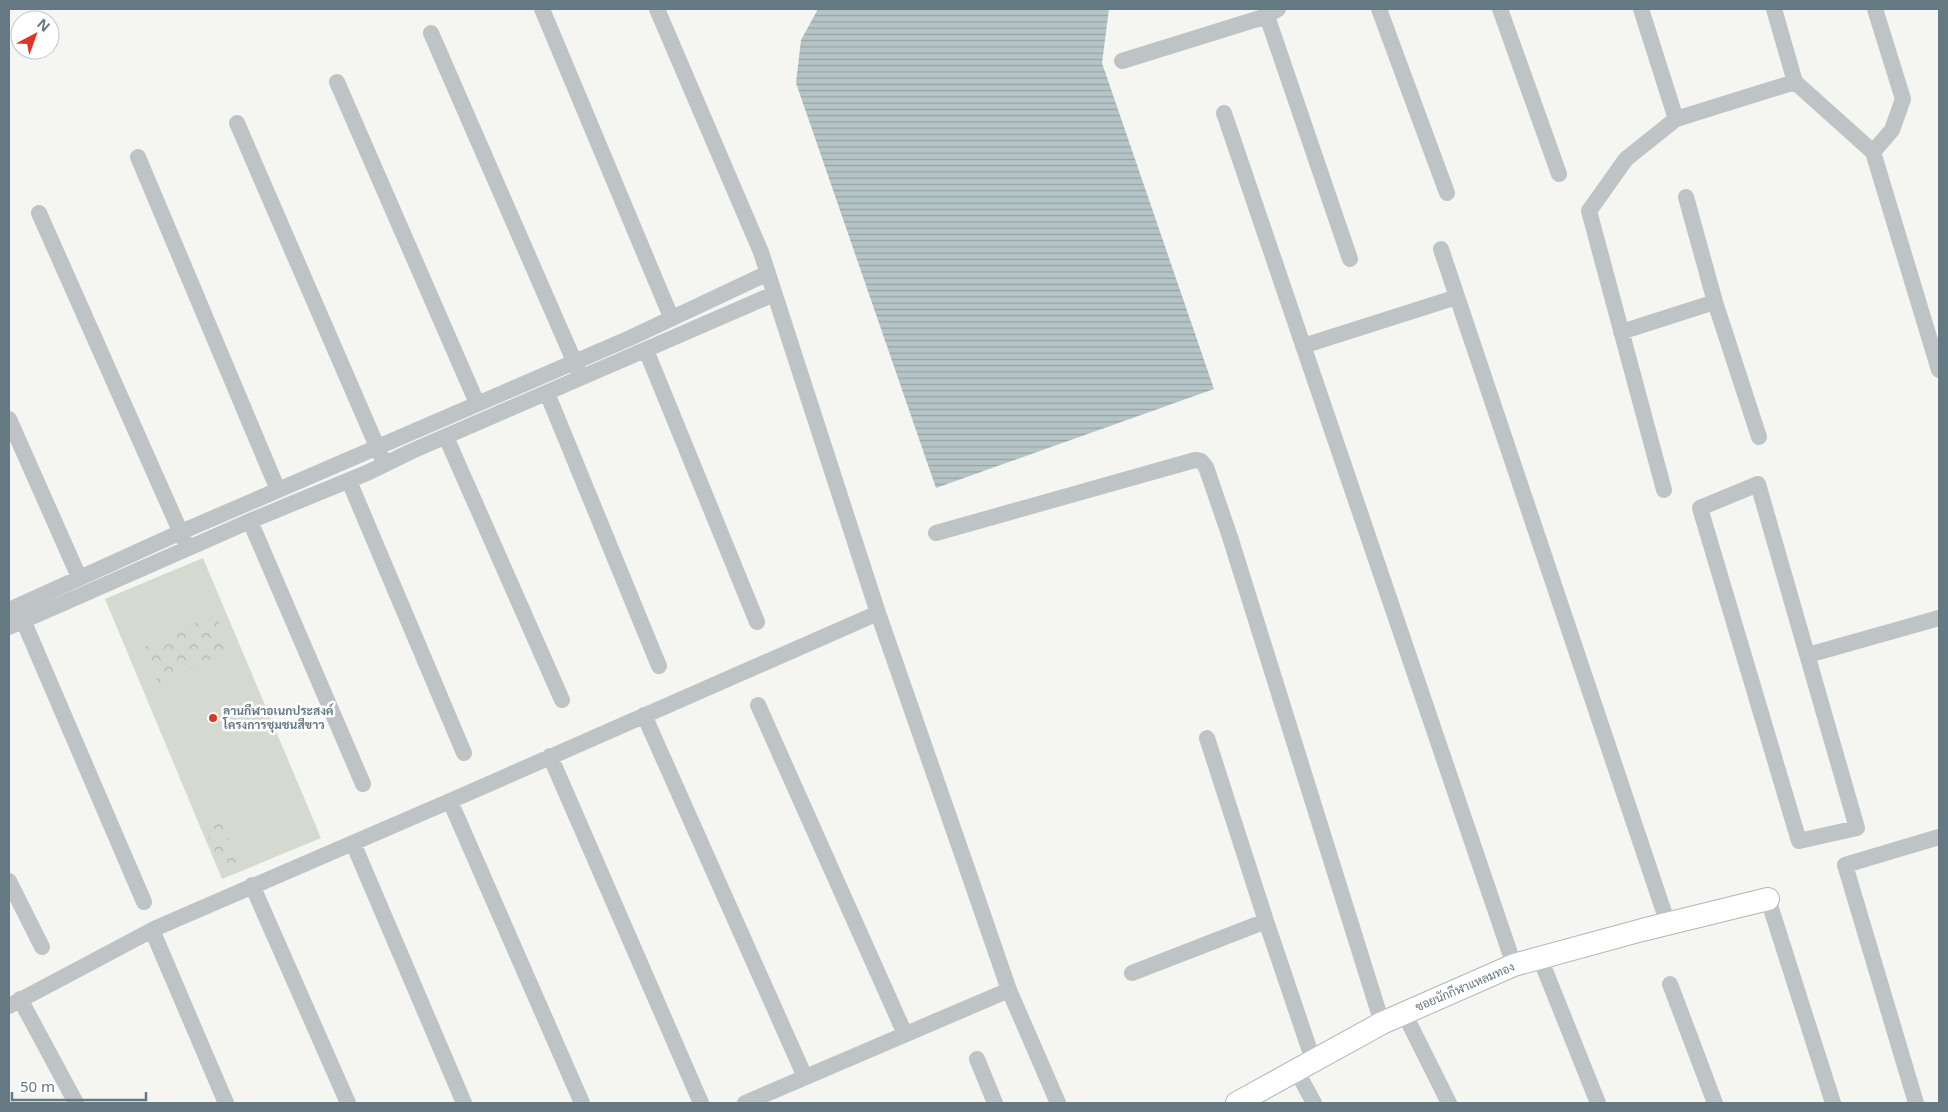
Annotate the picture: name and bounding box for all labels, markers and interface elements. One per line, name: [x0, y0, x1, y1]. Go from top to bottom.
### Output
north arrow: [10, 10, 60, 60]
text: N: [33, 14, 54, 36]
place label: ลานกีฬาอเนกประสงค์ โครงการชุมชนสีขาว: [222, 702, 334, 733]
marker: ลานกีฬาอเนกประสงค์ โครงการชุมชนสีขาว: [207, 712, 219, 724]
street label: ซอยนักกีฬาแหลมทอง: [1412, 958, 1517, 1015]
scale bar: [12, 1070, 146, 1102]
text: 50 m: [20, 1076, 55, 1096]

